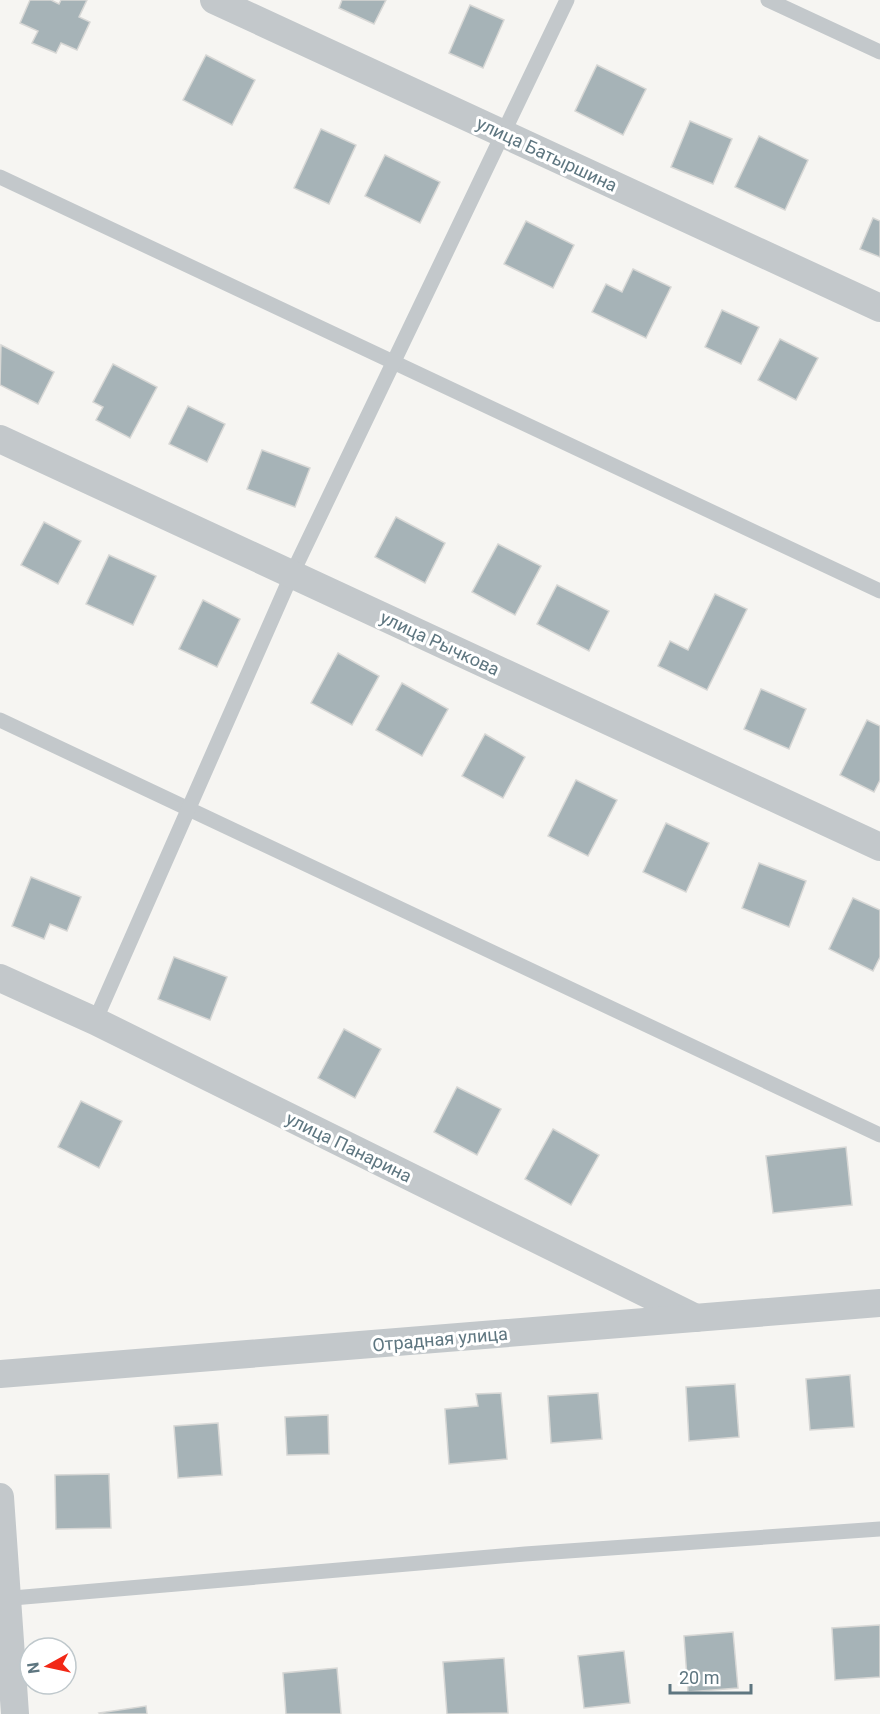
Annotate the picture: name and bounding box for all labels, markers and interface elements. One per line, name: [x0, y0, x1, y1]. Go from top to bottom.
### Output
street label: улица Батыршина: [473, 112, 621, 196]
street label: улица Рычкова: [377, 606, 503, 680]
street label: улица Панарина: [283, 1107, 415, 1187]
street label: Отрадная улица: [371, 1323, 509, 1355]
north arrow: [18, 1636, 78, 1696]
scale bar: [670, 1657, 751, 1695]
text: N: [23, 1661, 44, 1675]
text: 20 m: [679, 1667, 719, 1688]

